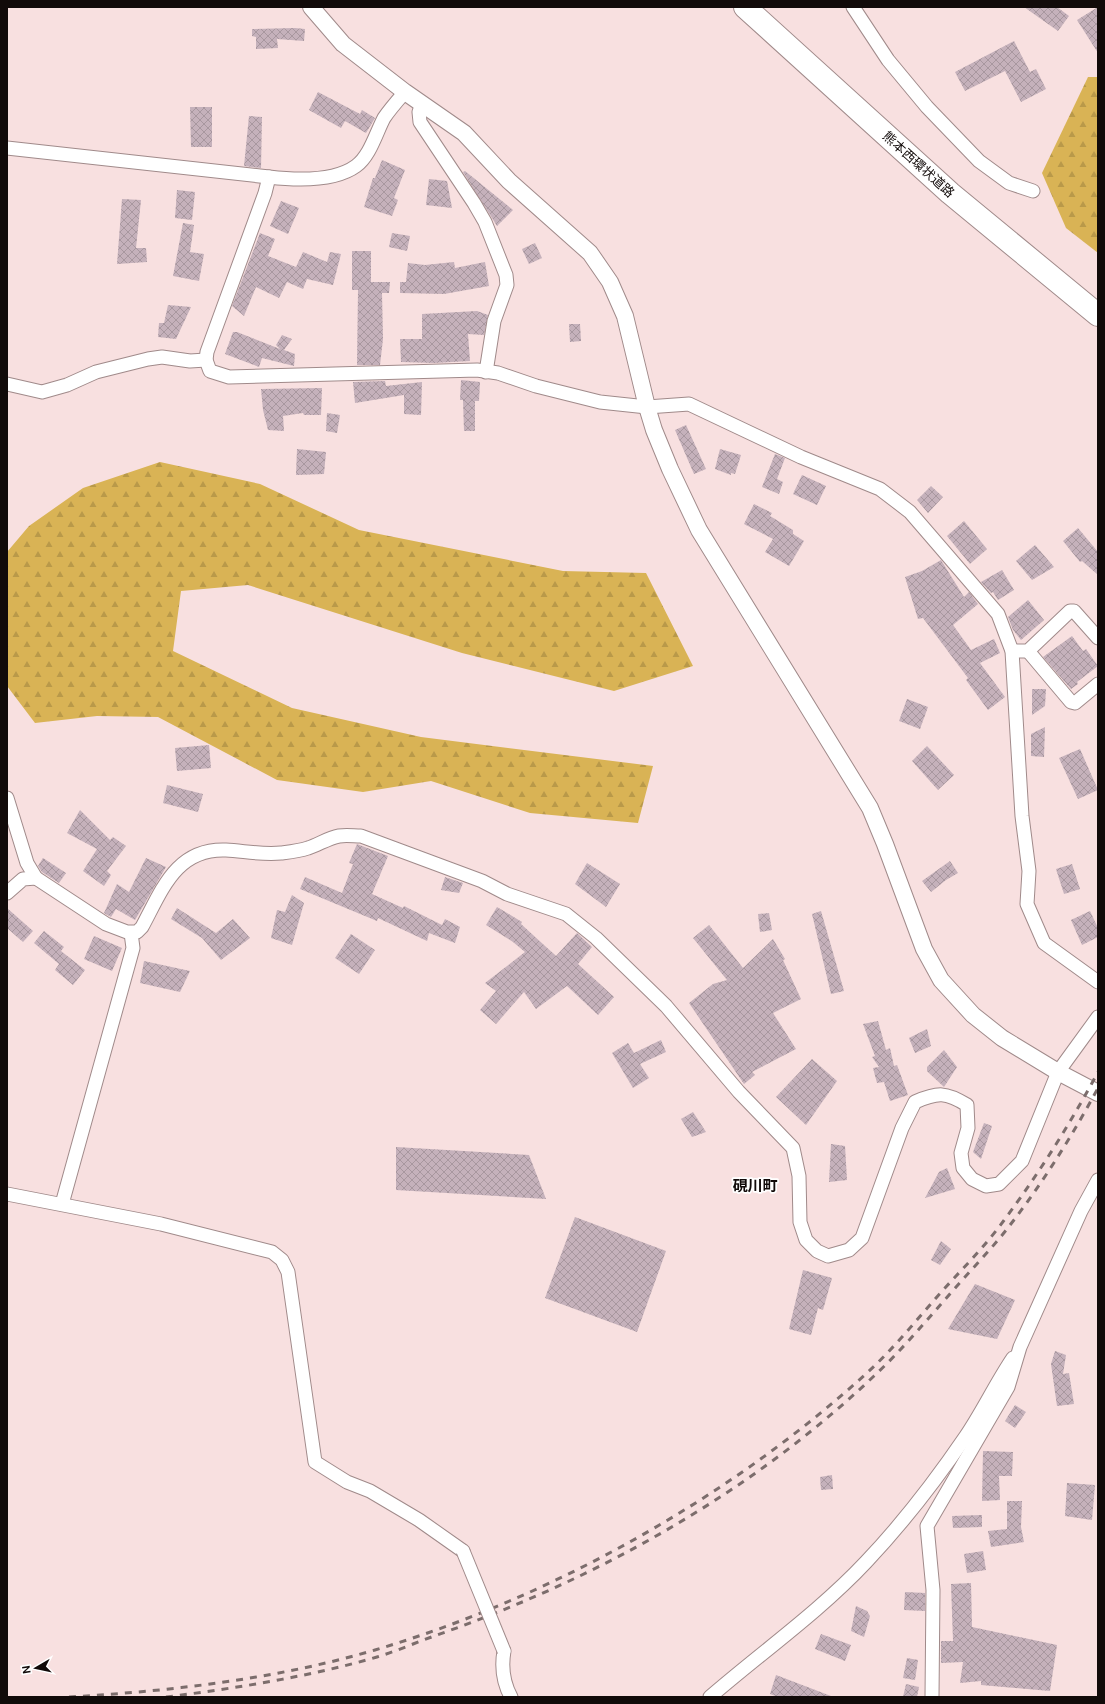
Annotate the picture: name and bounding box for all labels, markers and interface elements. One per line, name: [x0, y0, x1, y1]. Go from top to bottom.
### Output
street label: 熊本西環状道路: [879, 128, 958, 201]
district label: 硯川町: [732, 1176, 778, 1196]
north arrow: [16, 1648, 56, 1688]
text: N: [19, 1665, 34, 1675]

